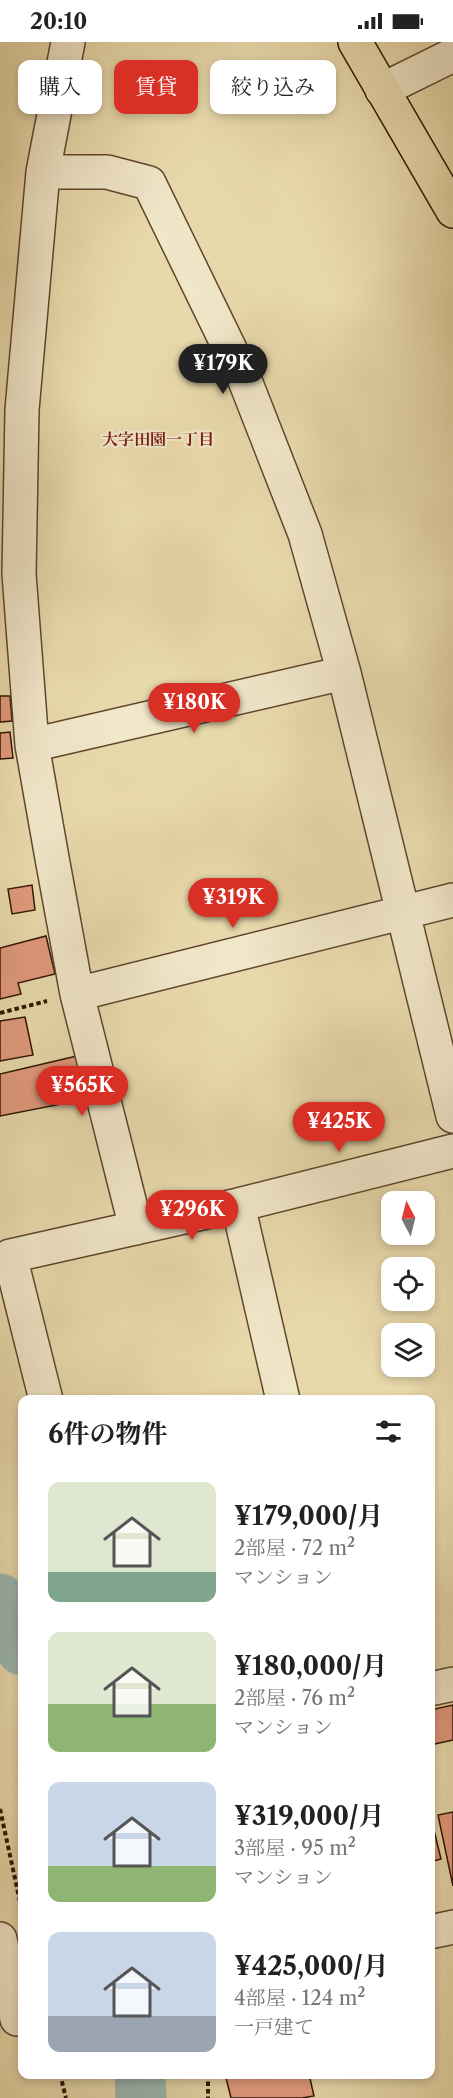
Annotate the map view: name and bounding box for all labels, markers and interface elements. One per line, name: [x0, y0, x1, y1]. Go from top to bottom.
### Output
text: 20:10: [30, 8, 87, 35]
chip: 購入: [18, 60, 102, 114]
chip: 賃貸: [114, 60, 198, 114]
chip: 絞り込み: [210, 60, 336, 114]
pin: ¥179K: [181, 344, 265, 395]
text: ¥179K: [192, 351, 254, 375]
district label: 大字田園一丁目: [102, 429, 214, 449]
pin: ¥180K: [152, 683, 236, 734]
text: ¥180K: [162, 690, 226, 714]
pin: ¥319K: [191, 878, 275, 929]
text: ¥319K: [202, 885, 264, 909]
pin: ¥565K: [40, 1066, 124, 1117]
text: ¥565K: [50, 1073, 114, 1097]
pin: ¥425K: [297, 1102, 381, 1153]
text: ¥425K: [307, 1109, 371, 1133]
pin: ¥296K: [150, 1190, 234, 1241]
north arrow: [381, 1191, 435, 1245]
map controls: [381, 1191, 435, 1377]
text: ¥296K: [159, 1197, 225, 1221]
button: locate: [381, 1257, 435, 1311]
button: layers: [381, 1323, 435, 1377]
icon: filters: [372, 1415, 405, 1448]
text: 6件の物件: [48, 1418, 168, 1450]
text: ¥179,000/月: [234, 1500, 383, 1532]
icon: home: [96, 1506, 168, 1578]
text: 2部屋 · 72 m²: [234, 1536, 355, 1560]
text: マンション: [234, 1565, 333, 1589]
text: ¥180,000/月: [234, 1650, 388, 1682]
icon: home: [96, 1656, 168, 1728]
text: 2部屋 · 76 m²: [234, 1686, 355, 1710]
text: マンション: [234, 1715, 333, 1739]
text: ¥319,000/月: [234, 1800, 384, 1832]
icon: home: [96, 1806, 168, 1878]
text: 3部屋 · 95 m²: [234, 1836, 356, 1860]
text: マンション: [234, 1865, 333, 1889]
text: ¥425,000/月: [234, 1950, 389, 1982]
icon: home: [96, 1956, 168, 2028]
text: 4部屋 · 124 m²: [234, 1986, 365, 2010]
text: 一戸建て: [234, 2015, 314, 2039]

